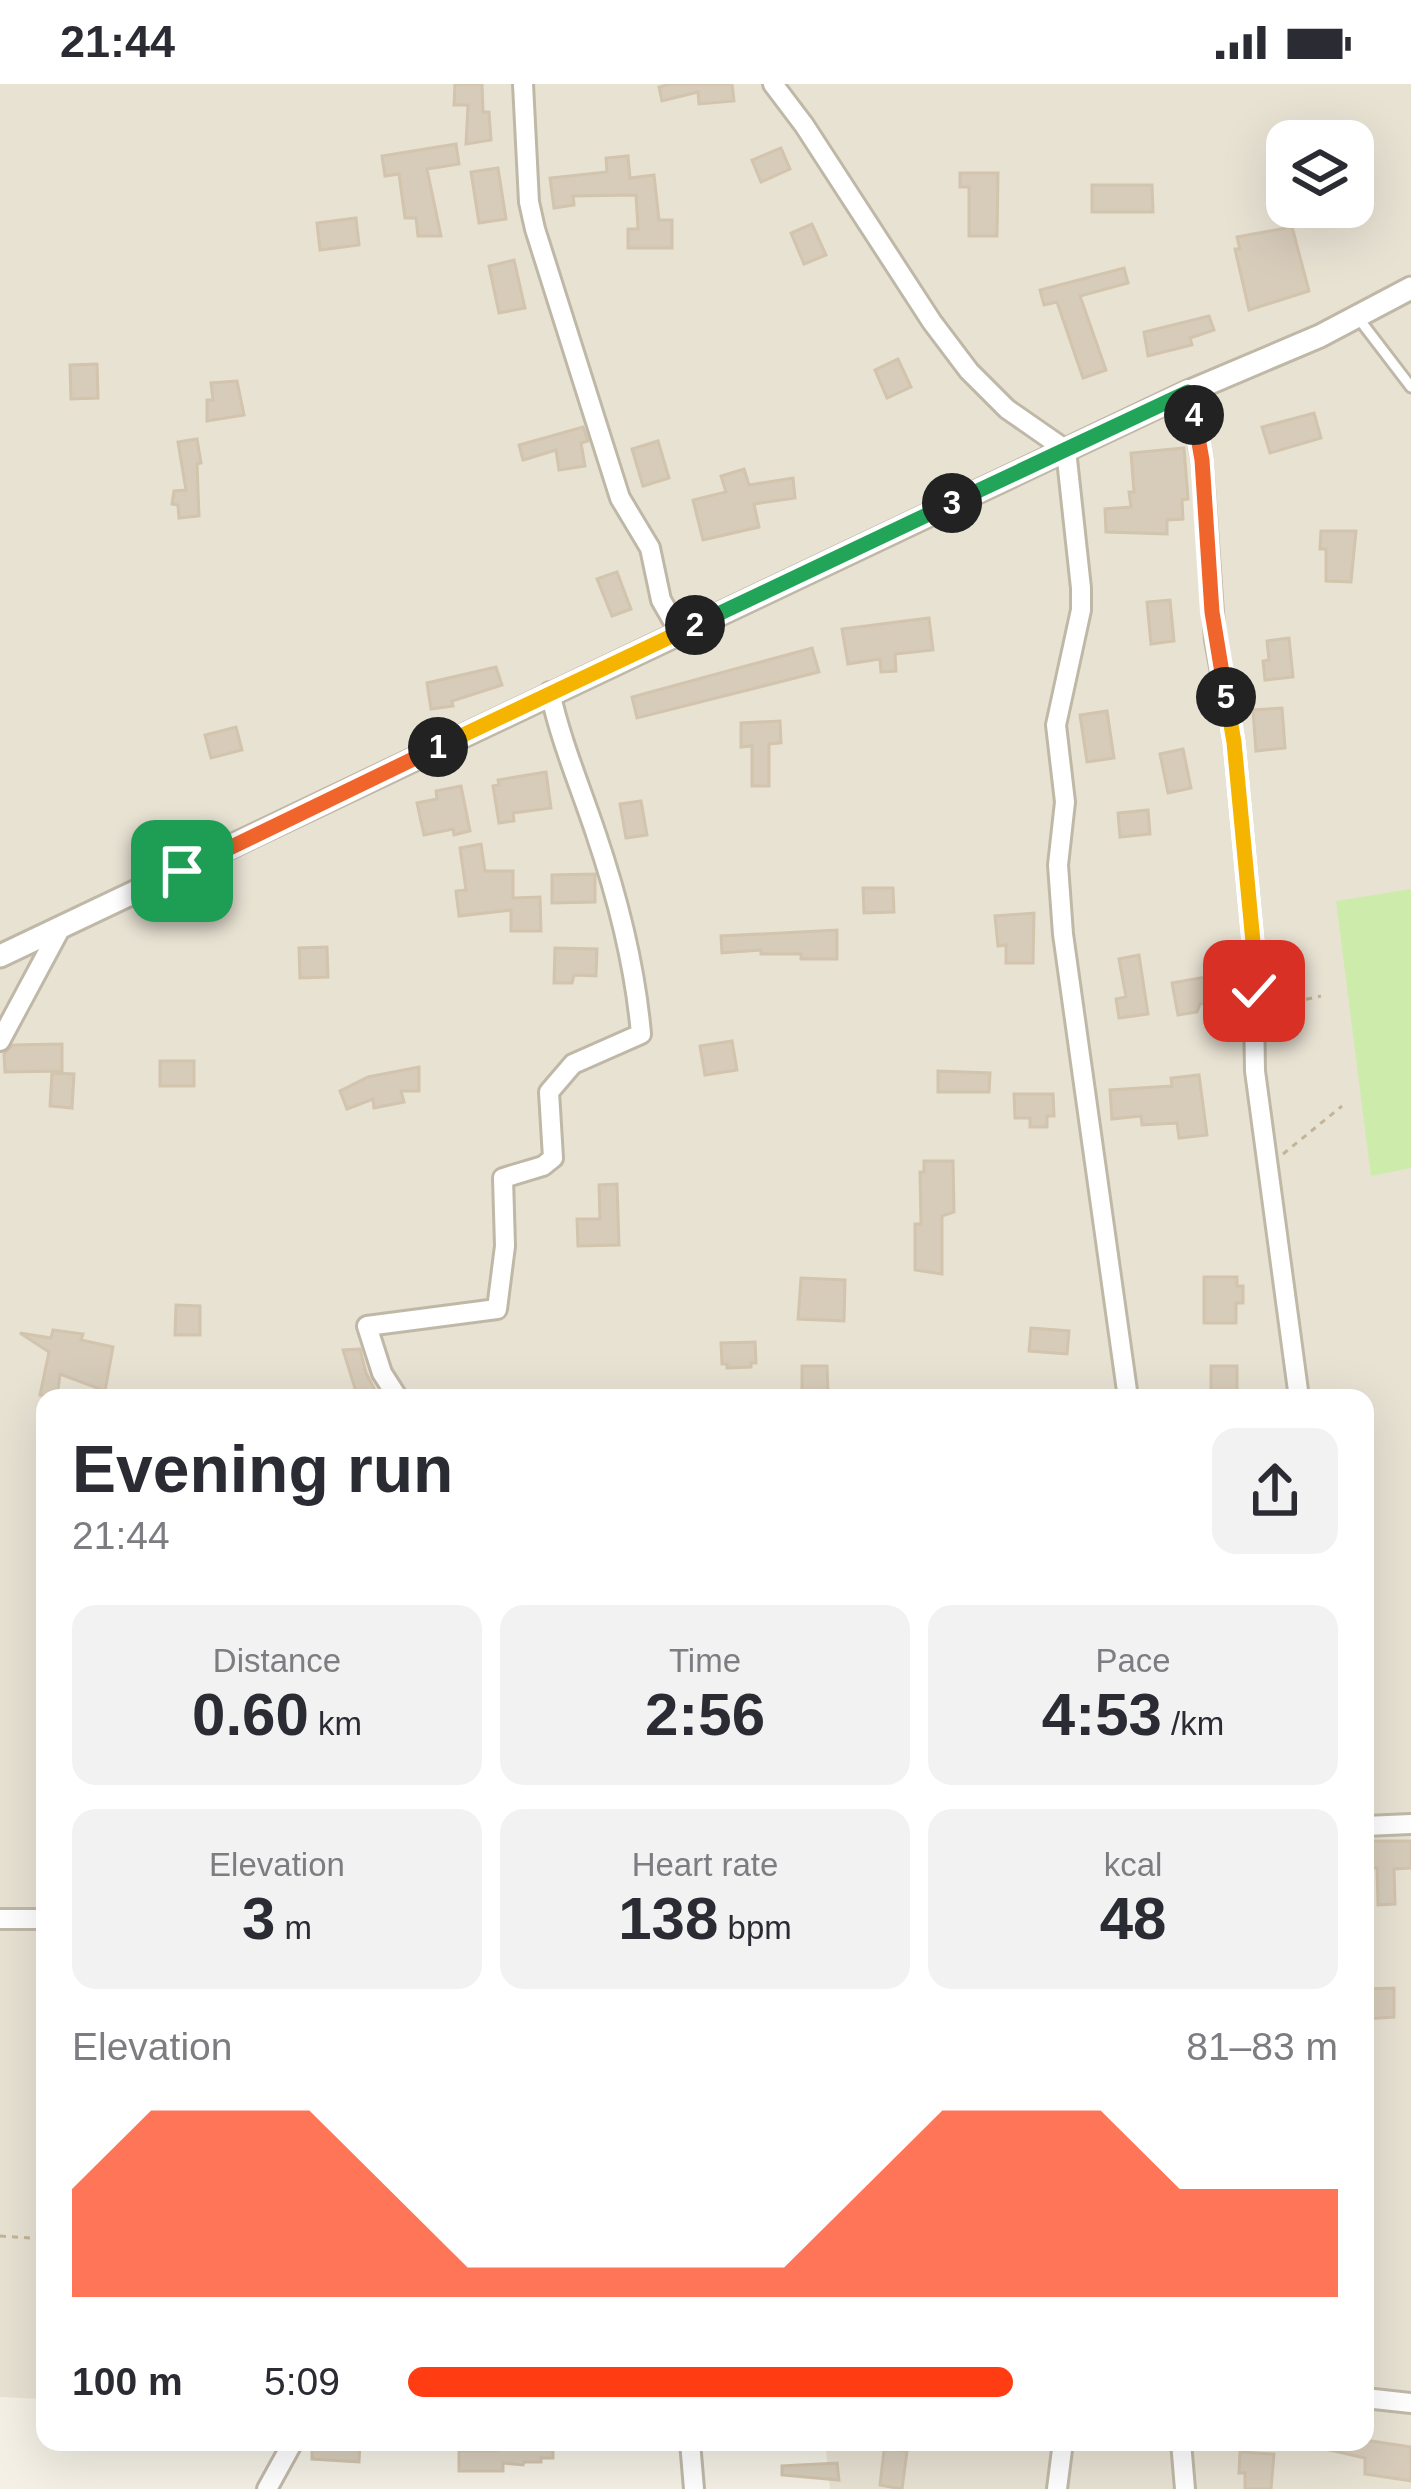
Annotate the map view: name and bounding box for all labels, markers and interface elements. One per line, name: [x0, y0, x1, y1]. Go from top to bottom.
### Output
text: 21:44: [60, 16, 175, 67]
map controls: [1266, 120, 1374, 228]
button: layers: [1266, 120, 1374, 228]
pin: 4: [1164, 385, 1224, 445]
text: 4: [1185, 396, 1203, 433]
pin: 3: [922, 473, 982, 533]
text: 3: [943, 484, 961, 521]
pin: 2: [665, 595, 725, 655]
text: 2: [686, 606, 704, 643]
pin: 5: [1196, 667, 1256, 727]
text: 5: [1217, 678, 1235, 715]
pin: 1: [408, 717, 468, 777]
text: 1: [429, 728, 447, 765]
pin: [131, 820, 233, 922]
icon: arrive: [149, 838, 215, 904]
pin: [1203, 940, 1305, 1042]
icon: check: [1221, 958, 1287, 1024]
button: share: [1212, 1428, 1338, 1554]
text: Evening run: [72, 1432, 453, 1506]
text: 21:44: [72, 1514, 170, 1557]
text: Distance: [213, 1642, 341, 1679]
text: Time: [669, 1642, 741, 1679]
text: Pace: [1095, 1642, 1171, 1679]
text: 0.60: [192, 1681, 309, 1748]
text: 2:56: [645, 1681, 765, 1748]
text: 4:53: [1042, 1681, 1162, 1748]
text: km: [309, 1705, 362, 1742]
text: /km: [1162, 1705, 1224, 1742]
text: Elevation: [209, 1846, 345, 1883]
text: Heart rate: [632, 1846, 778, 1883]
text: kcal: [1104, 1846, 1162, 1883]
text: 3: [242, 1885, 275, 1952]
text: 138: [618, 1885, 718, 1952]
text: 48: [1100, 1885, 1166, 1952]
text: m: [275, 1909, 312, 1946]
text: bpm: [718, 1909, 792, 1946]
text: Elevation: [72, 2025, 232, 2068]
text: 81–83 m: [1186, 2025, 1338, 2068]
text: 100 m: [72, 2360, 183, 2403]
text: 5:09: [264, 2360, 340, 2403]

